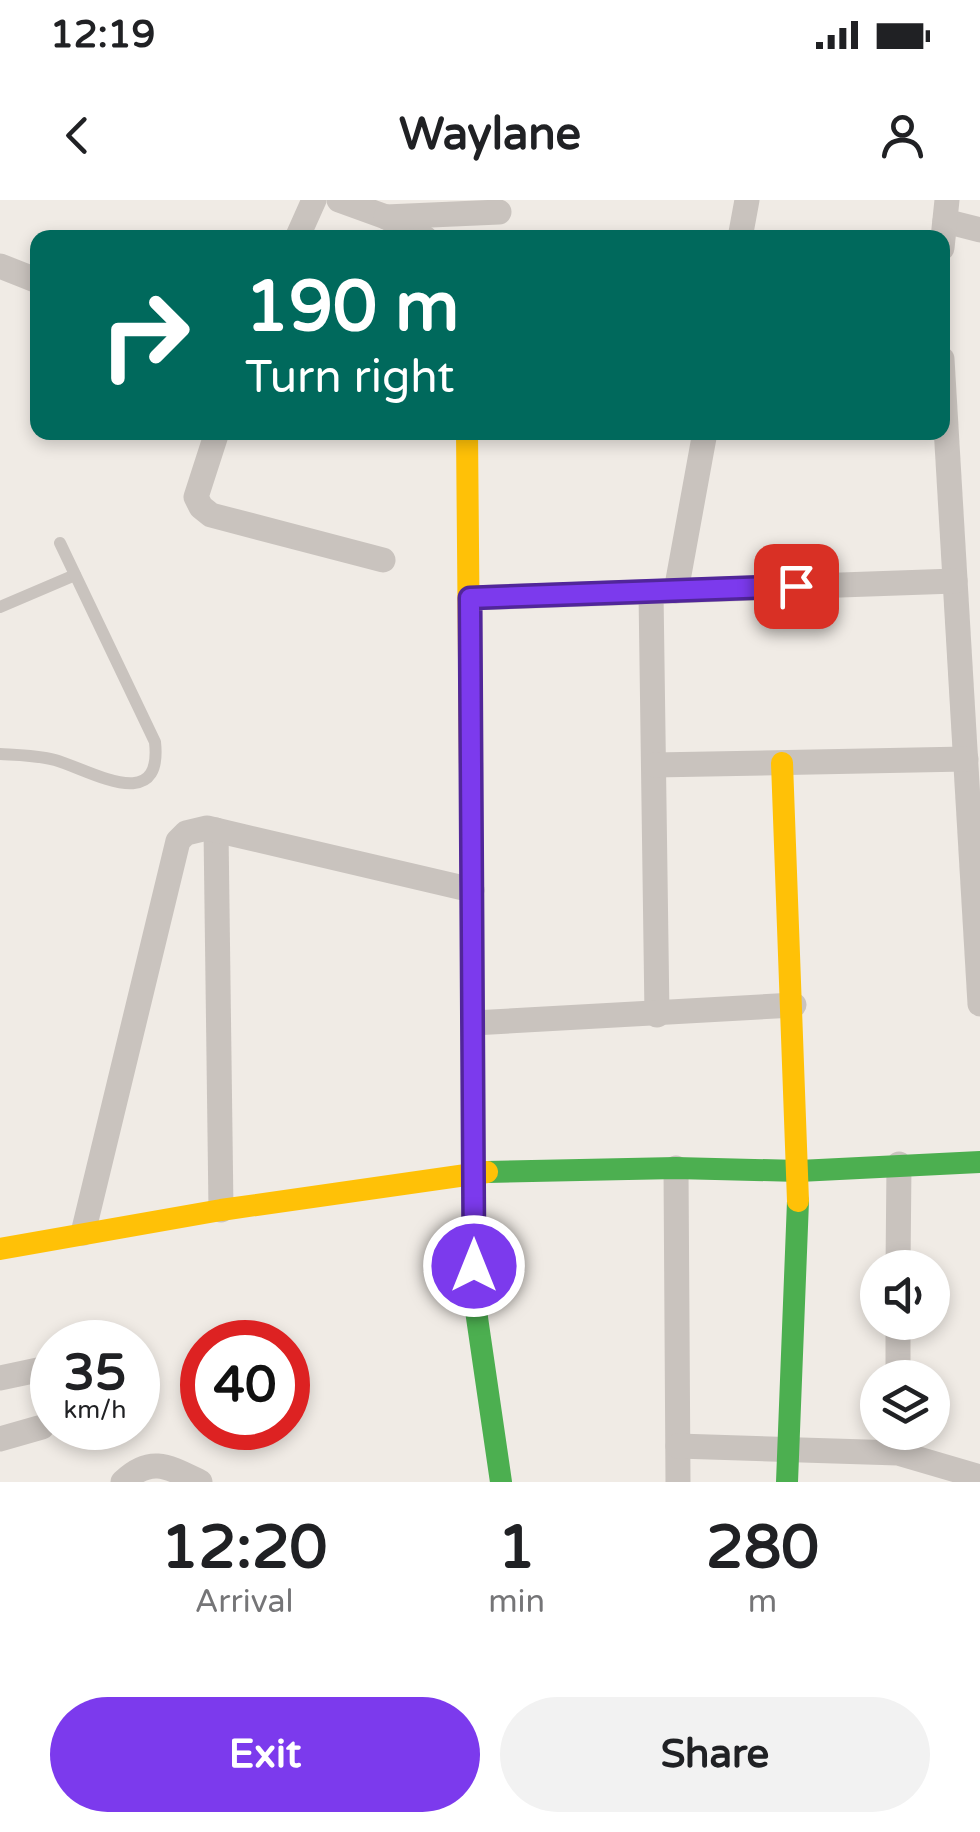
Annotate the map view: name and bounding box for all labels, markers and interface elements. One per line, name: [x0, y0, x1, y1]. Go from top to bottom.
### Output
text: 12:19: [50, 12, 155, 58]
icon: back: [50, 108, 105, 163]
text: Waylane: [399, 108, 581, 162]
icon: person: [875, 108, 930, 163]
text: 190 m: [245, 266, 459, 350]
icon: right: [80, 270, 210, 400]
text: Turn right: [245, 351, 454, 405]
pin: [754, 544, 839, 629]
icon: arrive: [769, 559, 824, 614]
position arrow: [422, 1214, 526, 1318]
map controls: [860, 1250, 950, 1450]
button: sound: [860, 1250, 950, 1340]
speed limit sign: 40: [180, 1320, 310, 1450]
text: 35: [64, 1343, 126, 1403]
button: layers: [860, 1360, 950, 1450]
text: km/h: [64, 1395, 126, 1425]
text: 12:20: [161, 1512, 327, 1584]
text: 1: [498, 1512, 535, 1584]
text: 280: [706, 1512, 819, 1584]
text: Arrival: [195, 1583, 294, 1621]
text: min: [488, 1583, 545, 1621]
text: m: [748, 1583, 777, 1621]
button: Exit: [50, 1697, 480, 1812]
button: Share: [500, 1697, 930, 1812]

